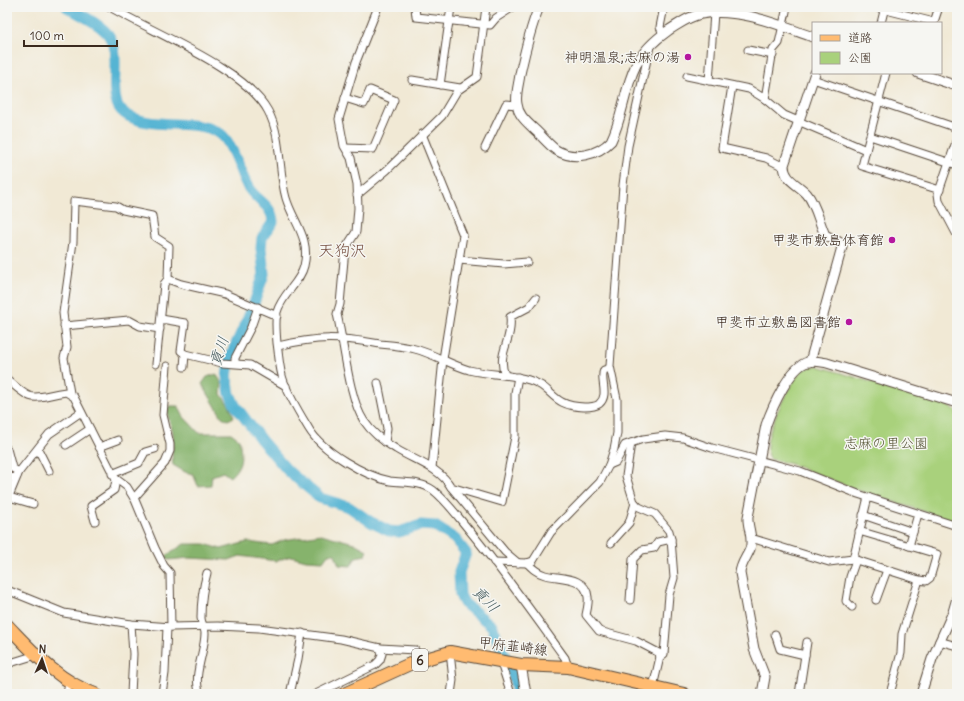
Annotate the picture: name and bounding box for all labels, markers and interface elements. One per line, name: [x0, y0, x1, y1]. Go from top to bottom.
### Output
scale bar: [24, 22, 117, 48]
legend: [812, 22, 942, 74]
text: 100 m: [30, 28, 64, 43]
text: 道路: [848, 30, 872, 45]
place label: 神明温泉;志麻の湯: [565, 48, 680, 66]
text: 公園: [848, 50, 872, 65]
marker: 神明温泉;志麻の湯: [683, 52, 693, 62]
place label: 甲斐市敷島体育館: [772, 231, 884, 249]
marker: 甲斐市敷島体育館: [887, 235, 897, 245]
district label: 天狗沢: [318, 240, 366, 260]
place label: 甲斐市立敷島図書館: [715, 313, 841, 331]
marker: 甲斐市立敷島図書館: [844, 317, 854, 327]
water label: 貢川: [205, 334, 233, 368]
park label: 志麻の里公園: [844, 434, 928, 452]
water label: 貢川: [469, 582, 503, 616]
street label: 甲府韮崎線: [477, 633, 549, 659]
north arrow: [22, 639, 62, 679]
text: N: [38, 642, 47, 656]
road number: 6: [412, 649, 428, 671]

